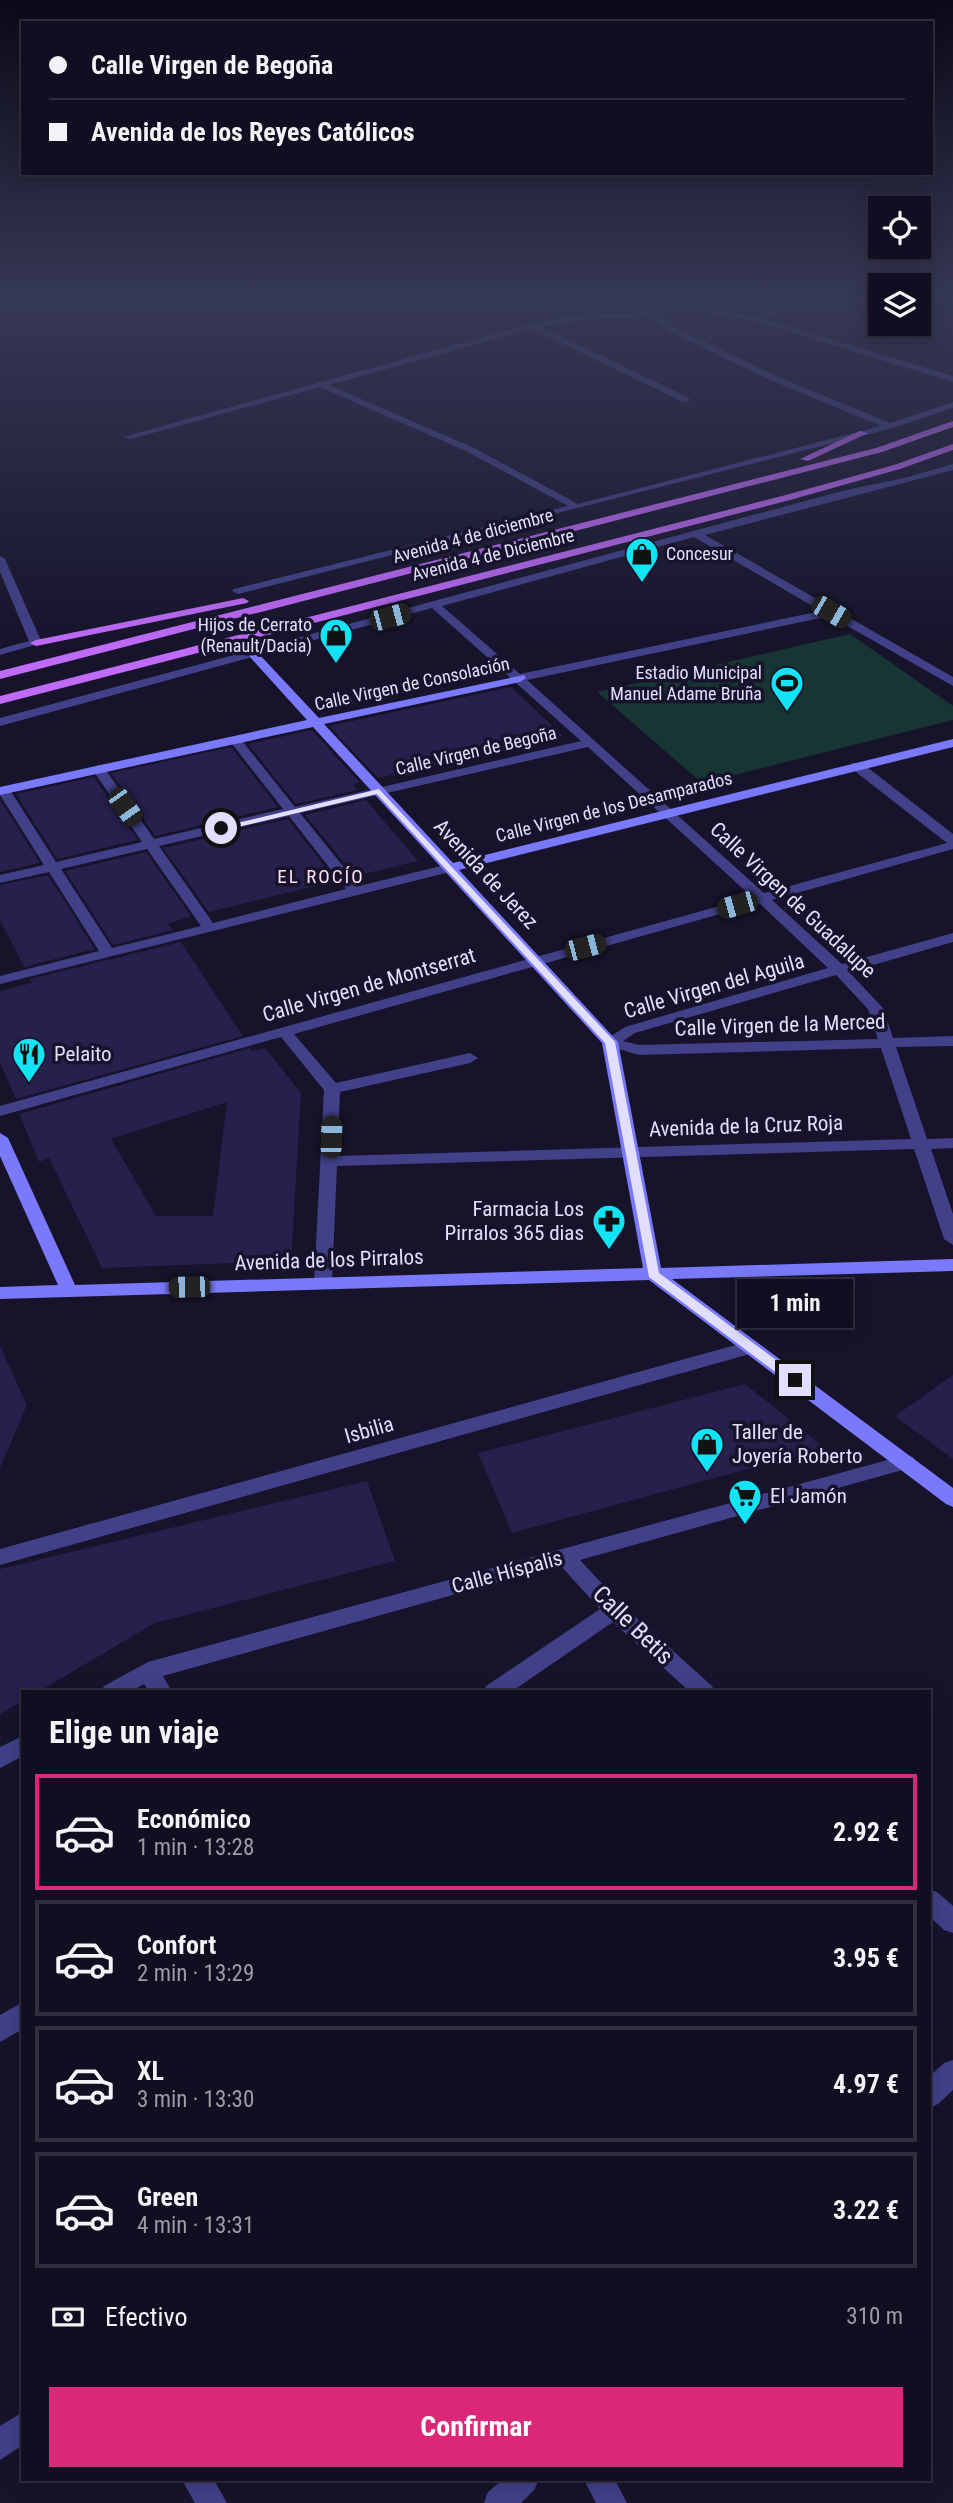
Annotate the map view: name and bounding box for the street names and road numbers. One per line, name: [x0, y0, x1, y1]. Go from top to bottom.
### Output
street label: Avenida 4 de diciembre: [390, 504, 555, 567]
street label: Avenida 4 de Diciembre: [410, 524, 576, 585]
street label: Calle Virgen de Consolación: [312, 653, 511, 714]
street label: Calle Virgen de Begoña: [393, 722, 558, 779]
street label: Calle Virgen de los Desamparados: [494, 767, 734, 846]
street label: Avenida de Jerez: [429, 814, 543, 934]
street label: Calle Virgen de Guadalupe: [705, 817, 881, 983]
street label: Calle Virgen de Montserrat: [260, 943, 478, 1027]
street label: Calle Virgen del Aguila: [621, 949, 807, 1023]
street label: Calle Virgen de la Merced: [674, 1009, 886, 1041]
street label: Avenida de la Cruz Roja: [648, 1111, 844, 1141]
street label: Avenida de los Pirralos: [234, 1245, 424, 1275]
street label: Isbilia: [342, 1412, 396, 1448]
street label: Calle Híspalis: [449, 1546, 565, 1598]
street label: Calle Betis: [587, 1580, 679, 1670]

